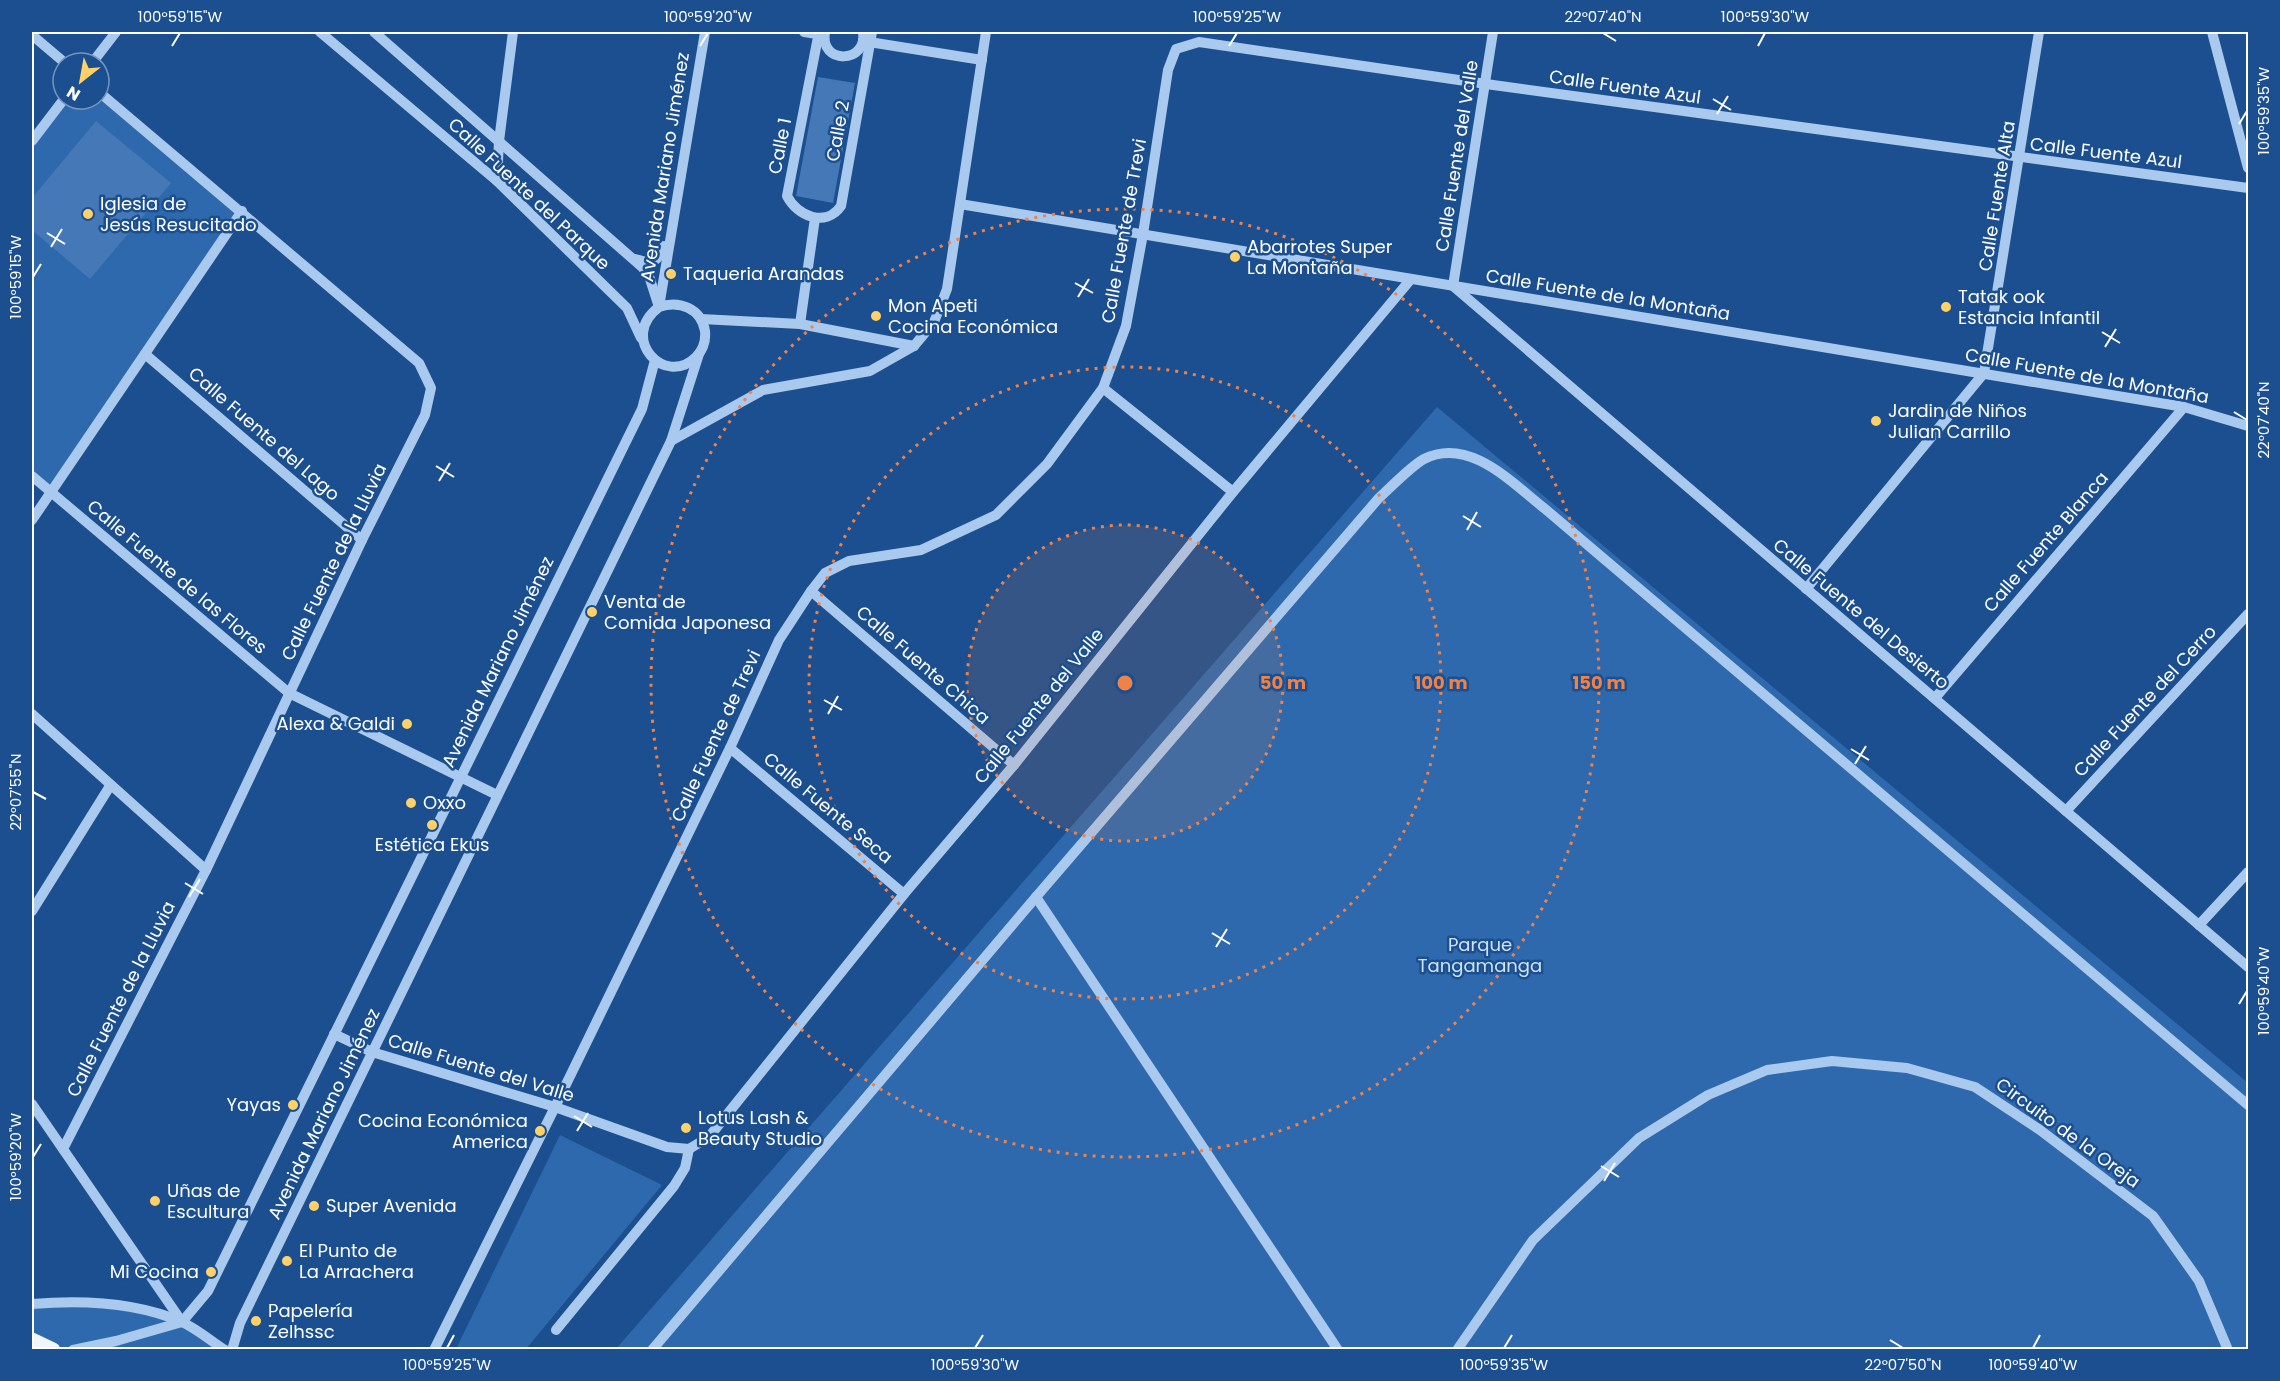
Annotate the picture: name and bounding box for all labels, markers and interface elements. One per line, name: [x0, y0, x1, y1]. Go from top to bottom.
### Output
text: 100°59'15"W: [138, 6, 222, 27]
text: 100°59'20"W: [664, 6, 752, 27]
text: 100°59'25"W: [1193, 6, 1281, 27]
text: 22°07'40"N: [1564, 6, 1642, 27]
text: 100°59'30"W: [1721, 6, 1810, 27]
street label: Avenida Mariano Jiménez: [634, 50, 695, 283]
north arrow: [51, 51, 111, 111]
street label: Calle Fuente del Valle: [1429, 58, 1484, 253]
street label: Calle Fuente Azul: [1548, 63, 1703, 110]
text: 100°59'35"W: [2253, 66, 2274, 155]
text: N: [62, 80, 85, 106]
street label: Calle 2: [820, 99, 855, 163]
street label: Calle Fuente del Parque: [443, 112, 616, 276]
street label: Calle 1: [762, 116, 797, 176]
street label: Calle Fuente Alta: [1972, 119, 2021, 273]
street label: Calle Fuente Azul: [2029, 131, 2183, 174]
street label: Calle Fuente de Trevi: [1095, 137, 1152, 325]
place label: Iglesia de Jesús Resucitado: [100, 191, 257, 237]
marker: Iglesia de Jesús Resucitado: [81, 207, 95, 221]
place label: Abarrotes Super La Montaña: [1247, 234, 1393, 280]
text: 100°59'15"W: [5, 235, 26, 319]
marker: Abarrotes Super La Montaña: [1228, 250, 1242, 264]
place label: Taqueria Arandas: [683, 261, 844, 286]
street label: Calle Fuente de la Montaña: [1484, 263, 1732, 326]
marker: Taqueria Arandas: [664, 267, 678, 281]
place label: Tatak ook Estancia Infantil: [1958, 284, 2100, 330]
place label: Mon Apeti Cocina Económica: [888, 293, 1058, 339]
marker: Tatak ook Estancia Infantil: [1939, 300, 1953, 314]
marker: Mon Apeti Cocina Económica: [869, 309, 883, 323]
street label: Calle Fuente de la Montaña: [1963, 342, 2211, 409]
street label: Calle Fuente del Lago: [183, 361, 345, 506]
text: 22°07'40"N: [2253, 381, 2274, 459]
place label: Jardin de Niños Julian Carrillo: [1888, 398, 2027, 444]
marker: Jardin de Niños Julian Carrillo: [1869, 414, 1883, 428]
street label: Calle Fuente de la Lluvia: [275, 459, 392, 665]
street label: Calle Fuente Blanca: [1977, 466, 2114, 617]
street label: Calle Fuente de las Flores: [82, 494, 273, 659]
street label: Calle Fuente del Desierto: [1768, 532, 1955, 695]
street label: Avenida Mariano Jiménez: [435, 552, 560, 771]
place label: Venta de Comida Japonesa: [604, 589, 771, 635]
street label: Calle Fuente Chica: [851, 600, 996, 730]
marker: Venta de Comida Japonesa: [585, 605, 599, 619]
street label: Calle Fuente del Cerro: [2068, 619, 2222, 782]
street label: Calle Fuente del Valle: [968, 623, 1109, 789]
street label: Calle Fuente de Trevi: [665, 646, 766, 826]
text: 50 m: [1260, 670, 1306, 695]
text: 100 m: [1414, 670, 1468, 695]
text: 150 m: [1572, 670, 1626, 695]
centre of rings: [1115, 673, 1135, 693]
place label: Alexa & Galdi: [276, 711, 395, 736]
marker: Alexa & Galdi: [400, 717, 414, 731]
street label: Calle Fuente Seca: [758, 746, 898, 869]
text: 22°07'55"N: [5, 753, 26, 831]
place label: Oxxo: [423, 790, 466, 815]
marker: Oxxo: [404, 796, 418, 810]
marker: Estética Ekus: [425, 818, 439, 832]
place label: Estética Ekus: [375, 832, 489, 857]
street label: Calle Fuente de la Lluvia: [60, 897, 181, 1101]
park label: Parque Tangamanga: [1418, 932, 1542, 978]
text: 100°59'40"W: [2253, 946, 2274, 1035]
street label: Avenida Mariano Jiménez: [261, 1004, 386, 1223]
street label: Calle Fuente del Valle: [385, 1027, 577, 1108]
street label: Circuito de la Oreja: [1991, 1072, 2146, 1194]
place label: Yayas: [227, 1092, 281, 1117]
marker: Yayas: [286, 1098, 300, 1112]
place label: Lotus Lash & Beauty Studio: [698, 1105, 822, 1151]
place label: Cocina Económica America: [358, 1108, 528, 1154]
text: 100°59'20"W: [5, 1113, 26, 1201]
marker: Lotus Lash & Beauty Studio: [679, 1121, 693, 1135]
marker: Cocina Económica America: [533, 1124, 547, 1138]
place label: Uñas de Escultura: [167, 1178, 249, 1224]
place label: Super Avenida: [326, 1193, 457, 1218]
marker: Uñas de Escultura: [148, 1194, 162, 1208]
marker: Super Avenida: [307, 1199, 321, 1213]
place label: El Punto de La Arrachera: [299, 1238, 414, 1284]
marker: El Punto de La Arrachera: [280, 1254, 294, 1268]
place label: Mi Cocina: [110, 1259, 199, 1284]
marker: Mi Cocina: [204, 1265, 218, 1279]
place label: Papelería Zelhssc: [268, 1298, 353, 1344]
marker: Papelería Zelhssc: [249, 1314, 263, 1328]
text: 100°59'25"W: [403, 1354, 491, 1375]
text: 100°59'30"W: [931, 1354, 1020, 1375]
text: 100°59'35"W: [1460, 1354, 1549, 1375]
text: 22°07'50"N: [1864, 1354, 1942, 1375]
text: 100°59'40"W: [1989, 1354, 2078, 1375]

